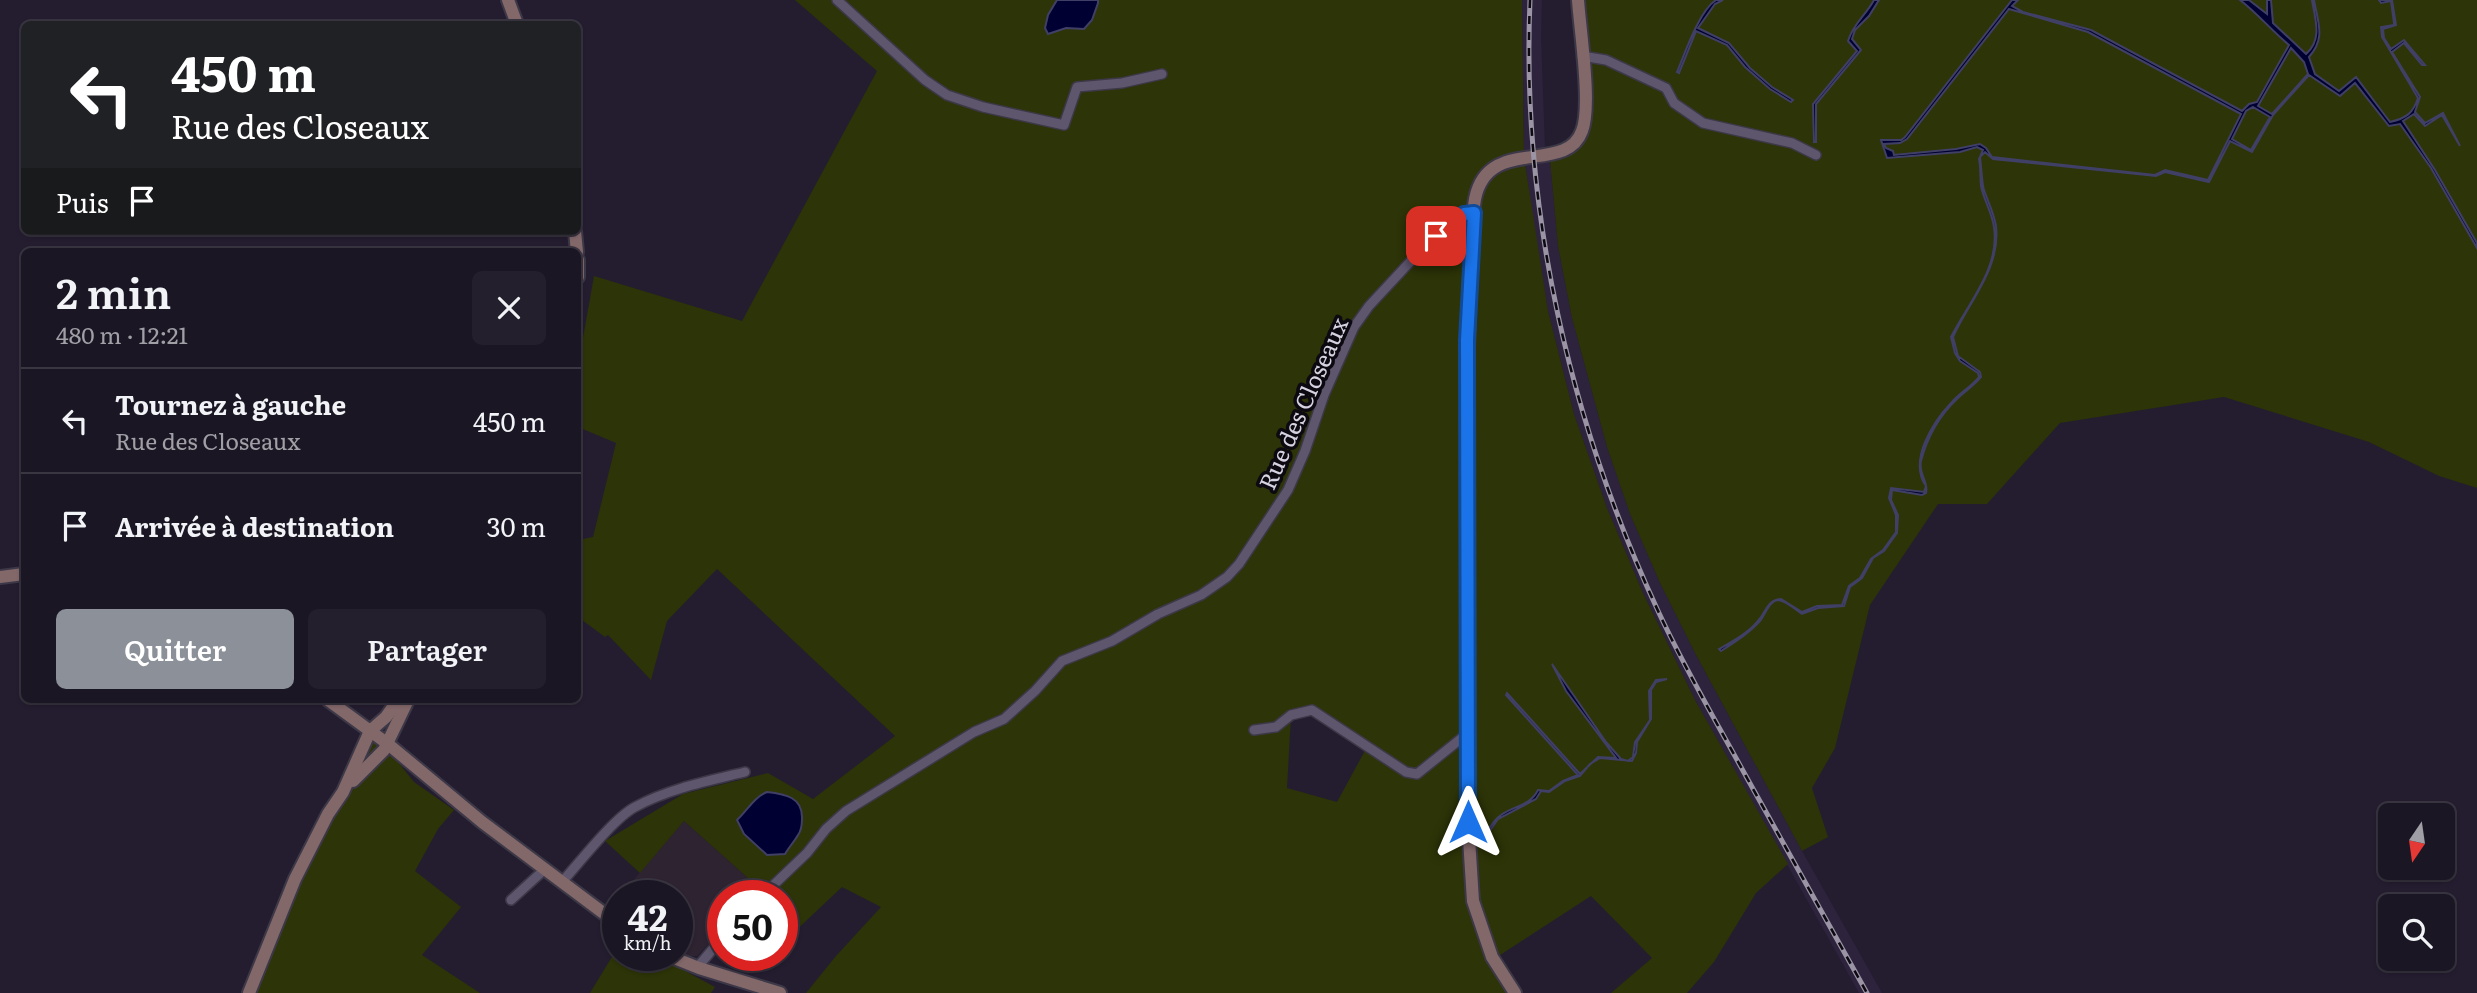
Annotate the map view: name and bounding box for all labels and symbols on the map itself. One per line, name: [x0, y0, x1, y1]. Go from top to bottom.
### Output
pin: [1406, 206, 1466, 266]
street label: Rue des Closeaux: [1249, 311, 1355, 495]
position arrow: [1431, 785, 1505, 859]
north arrow: [2378, 803, 2455, 880]
speed limit sign: 50: [707, 880, 798, 971]

